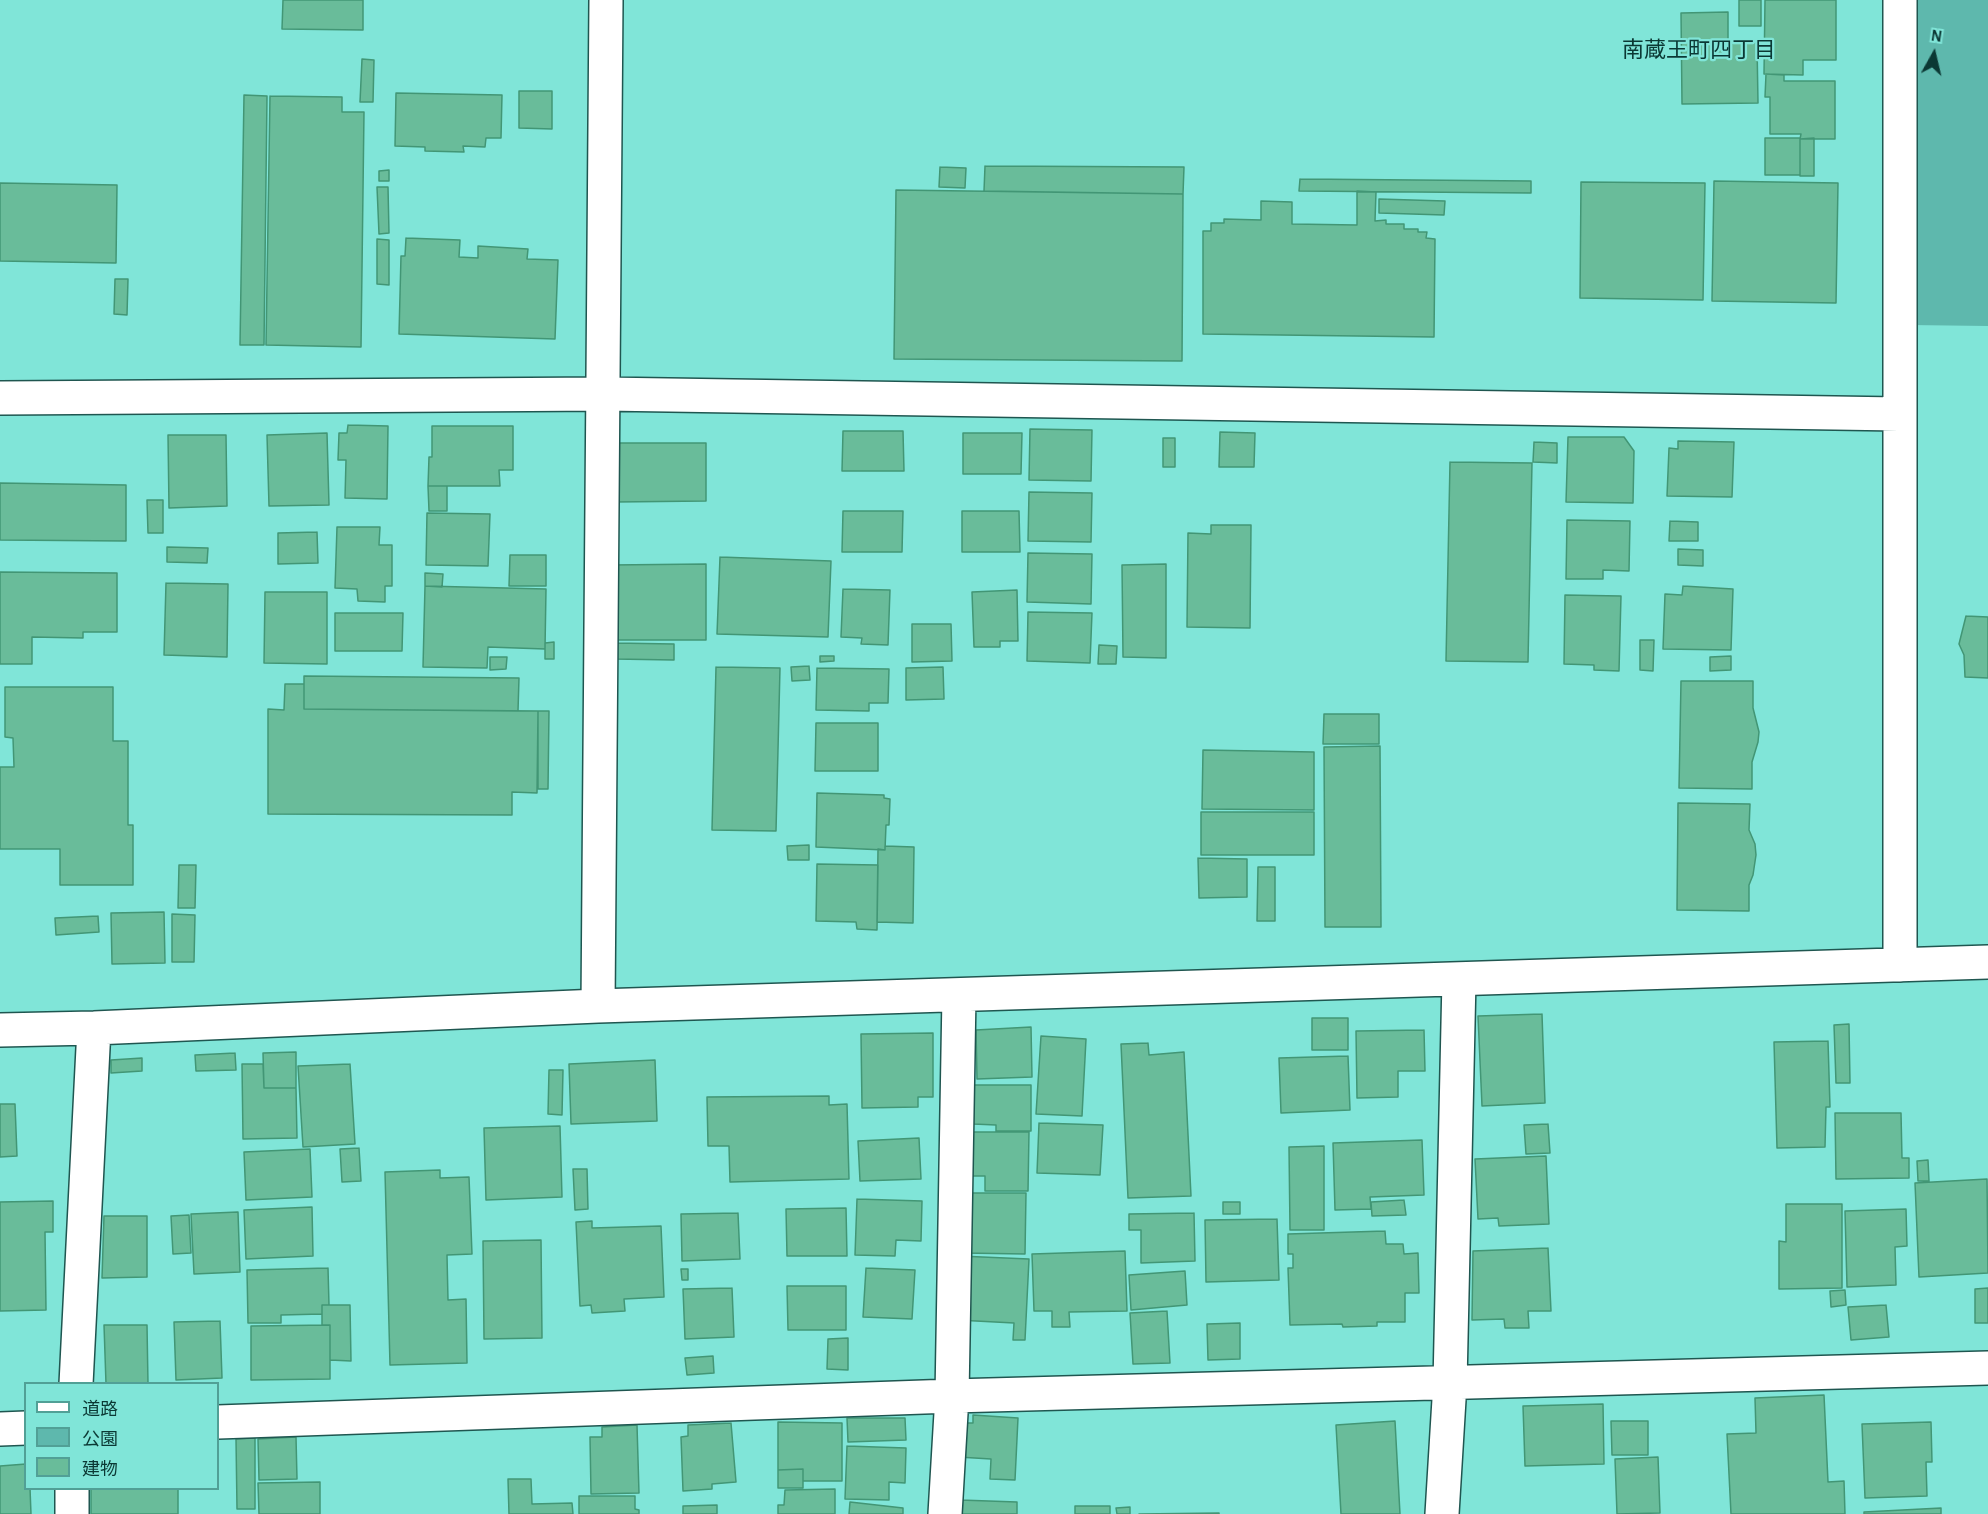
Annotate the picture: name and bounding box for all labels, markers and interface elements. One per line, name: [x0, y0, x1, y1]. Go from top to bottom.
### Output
north arrow: [1904, 24, 1964, 84]
text: N: [1930, 27, 1943, 45]
district label: 南蔵王町四丁目: [1622, 37, 1776, 63]
legend: [24, 1382, 219, 1490]
text: 道路: [82, 1401, 118, 1419]
text: 公園: [82, 1431, 118, 1449]
text: 建物: [82, 1461, 118, 1479]

